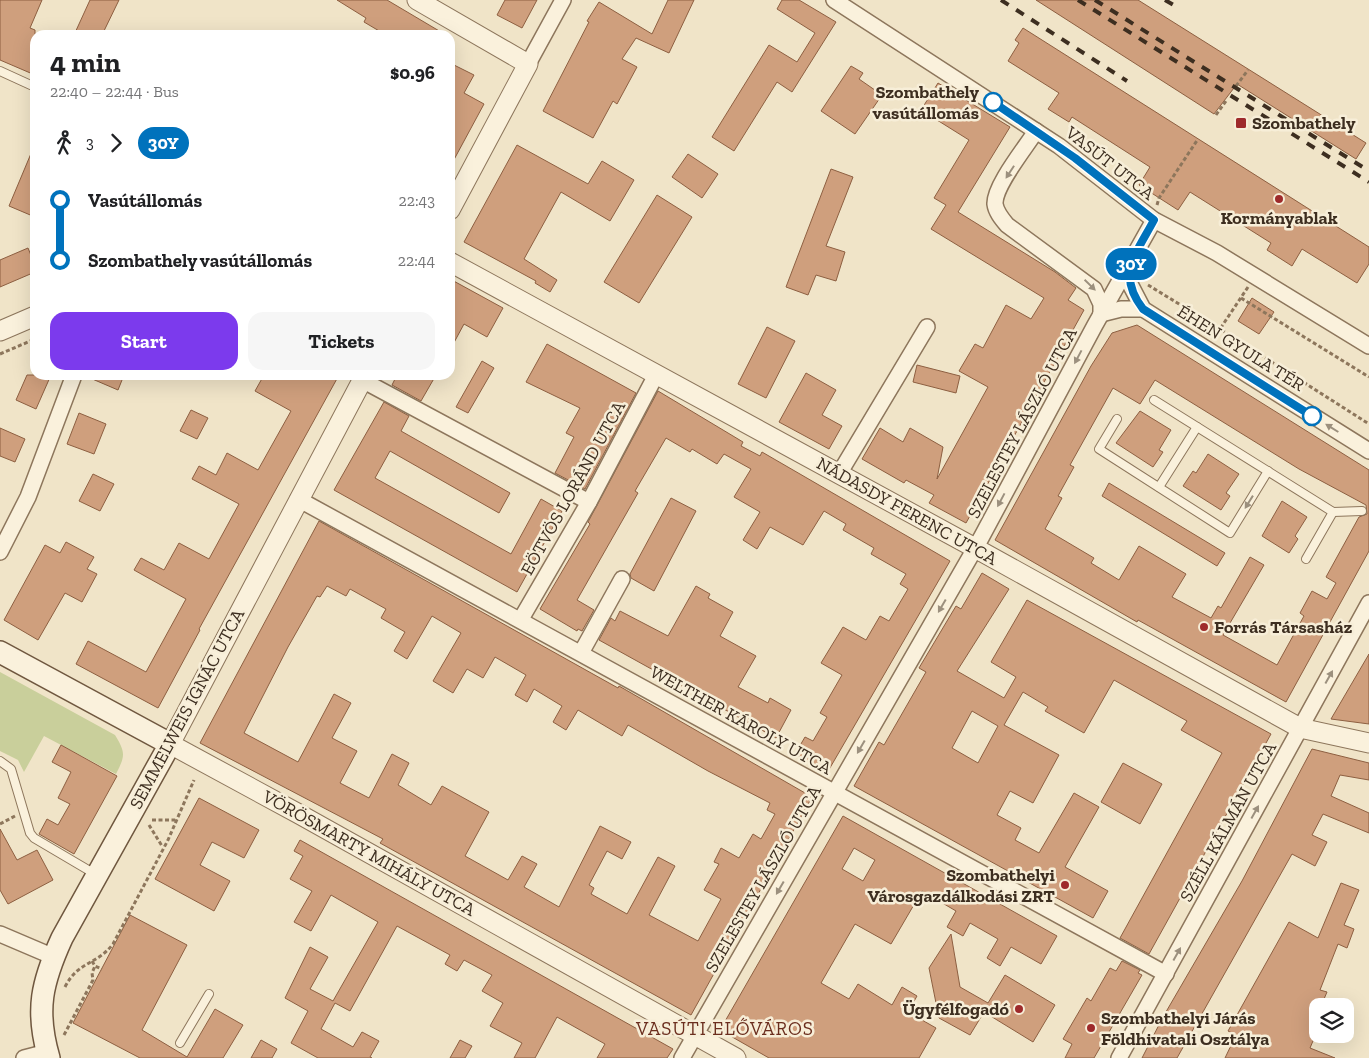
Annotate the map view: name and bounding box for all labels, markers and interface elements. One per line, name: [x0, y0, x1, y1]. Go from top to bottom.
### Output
text: 4 min: [50, 46, 121, 79]
text: $0.96: [390, 61, 435, 84]
place label: Szombathely vasútállomás: [873, 81, 979, 124]
text: 22:40 – 22:44 · Bus: [50, 82, 179, 101]
marker: Szombathely vasútállomás: [983, 92, 1003, 112]
place label: Szombathely: [1252, 112, 1356, 134]
marker: Szombathely: [1234, 116, 1248, 130]
street label: VASÚT UTCA: [1060, 121, 1159, 205]
icon: walk: [50, 129, 78, 157]
icon: forward: [102, 129, 130, 157]
text: 30Y: [148, 132, 179, 154]
text: 3: [86, 133, 94, 152]
one-way arrow: [1005, 165, 1014, 179]
text: Vasútállomás: [88, 189, 202, 212]
text: 22:43: [398, 191, 435, 210]
marker: Kormányablak: [1273, 193, 1285, 205]
place label: Kormányablak: [1220, 207, 1338, 229]
line badge: 30Y: [1102, 248, 1160, 280]
text: Szombathely vasútállomás: [88, 249, 312, 272]
text: 22:44: [398, 251, 435, 270]
text: 30Y: [1116, 253, 1146, 275]
one-way arrow: [1083, 279, 1095, 291]
street label: ÉHEN GYULA TÉR: [1173, 300, 1309, 396]
button: Start: [50, 312, 238, 370]
button: Tickets: [248, 312, 435, 370]
street label: SZELESTEY LÁSZLÓ UTCA: [962, 324, 1082, 522]
one-way arrow: [1074, 350, 1082, 364]
street label: EÖTVÖS LORÁND UTCA: [516, 397, 630, 579]
unlabelled marker: [1302, 406, 1322, 426]
one-way arrow: [1325, 423, 1338, 432]
street label: NÁDASDY FERENC UTCA: [813, 452, 1001, 570]
one-way arrow: [997, 494, 1006, 507]
one-way arrow: [1244, 495, 1254, 508]
one-way arrow: [938, 599, 946, 614]
street label: SEMMELWEIS IGNÁC UTCA: [125, 605, 249, 813]
place label: Forrás Társasház: [1214, 616, 1353, 638]
marker: Forrás Társasház: [1198, 621, 1210, 633]
street label: WELTHER KÁROLY UTCA: [646, 661, 836, 779]
one-way arrow: [1324, 670, 1333, 683]
street label: SZÉLL KÁLMÁN UTCA: [1175, 738, 1281, 906]
one-way arrow: [856, 740, 865, 753]
street label: SZELESTEY LÁSZLÓ UTCA: [700, 781, 826, 977]
street label: VÖRÖSMARTY MIHÁLY UTCA: [258, 785, 479, 921]
one-way arrow: [1250, 805, 1259, 818]
place label: Szombathelyi Városgazdálkodási ZRT: [867, 864, 1056, 907]
marker: Szombathelyi Városgazdálkodási ZRT: [1059, 879, 1071, 891]
one-way arrow: [775, 881, 784, 894]
one-way arrow: [1173, 947, 1181, 962]
place label: Ügyfélfogadó: [903, 998, 1010, 1020]
map controls: [1309, 998, 1354, 1043]
button: layers: [1309, 998, 1354, 1043]
marker: Ügyfélfogadó: [1013, 1003, 1025, 1015]
place label: Szombathelyi Járás Földhivatali Osztálya: [1101, 1007, 1269, 1050]
district label: VASÚTI ELŐVÁROS: [635, 1017, 814, 1040]
marker: Szombathelyi Járás Földhivatali Osztálya: [1085, 1022, 1097, 1034]

